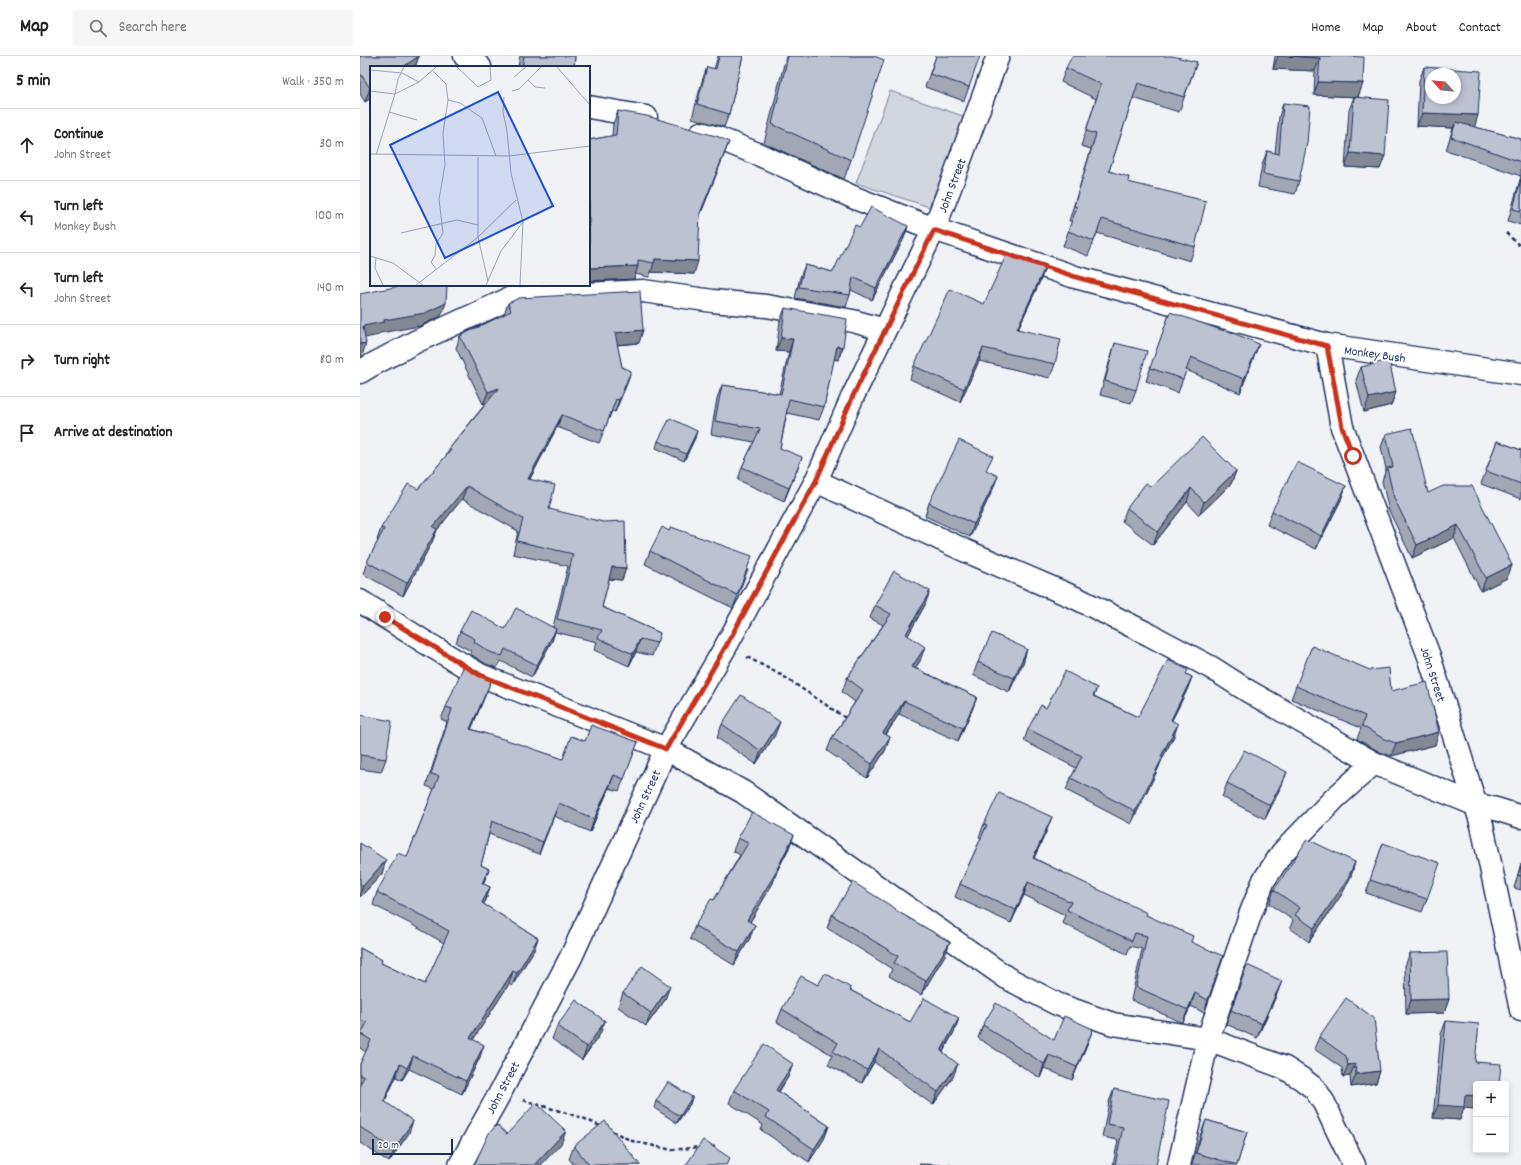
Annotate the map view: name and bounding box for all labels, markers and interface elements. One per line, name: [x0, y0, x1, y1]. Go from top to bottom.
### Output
search box: [73, 10, 353, 46]
text: Map: [20, 14, 49, 41]
icon: search: [87, 17, 109, 39]
text: Search here: [119, 17, 187, 39]
text: Home: [1311, 18, 1340, 38]
text: Map: [1362, 18, 1384, 38]
text: About: [1406, 18, 1437, 38]
text: Contact: [1459, 18, 1501, 38]
inset map: [370, 66, 590, 286]
north arrow: [1425, 68, 1461, 104]
text: 5 min: [16, 70, 50, 94]
text: Walk · 350 m: [282, 73, 344, 92]
text: Continue: [54, 124, 103, 146]
icon: ahead: [16, 134, 38, 156]
text: 30 m: [319, 135, 344, 154]
text: John Street: [54, 146, 111, 165]
street label: John Street: [934, 156, 972, 216]
text: Turn left: [54, 196, 103, 218]
icon: left: [16, 206, 38, 228]
text: 100 m: [315, 207, 344, 226]
text: Monkey Bush: [54, 218, 116, 237]
text: Turn left: [54, 268, 103, 290]
icon: left: [16, 278, 38, 300]
text: 140 m: [317, 279, 344, 298]
text: John Street: [54, 290, 111, 309]
street label: Monkey Bush: [1343, 342, 1407, 369]
icon: right: [16, 350, 38, 372]
text: Turn right: [54, 350, 110, 372]
text: 80 m: [320, 351, 344, 370]
icon: arrive: [16, 422, 38, 444]
text: Arrive at destination: [54, 422, 172, 444]
route start: [1344, 447, 1362, 465]
route end: [376, 608, 394, 626]
street label: John Street: [1414, 645, 1450, 705]
street label: John Street: [626, 767, 667, 827]
street label: John Street: [482, 1058, 526, 1118]
map controls: [1473, 1081, 1509, 1153]
button: +: [1473, 1081, 1509, 1117]
button: −: [1473, 1117, 1509, 1153]
scale bar: [372, 1137, 453, 1156]
text: 20 m: [378, 1138, 399, 1154]

